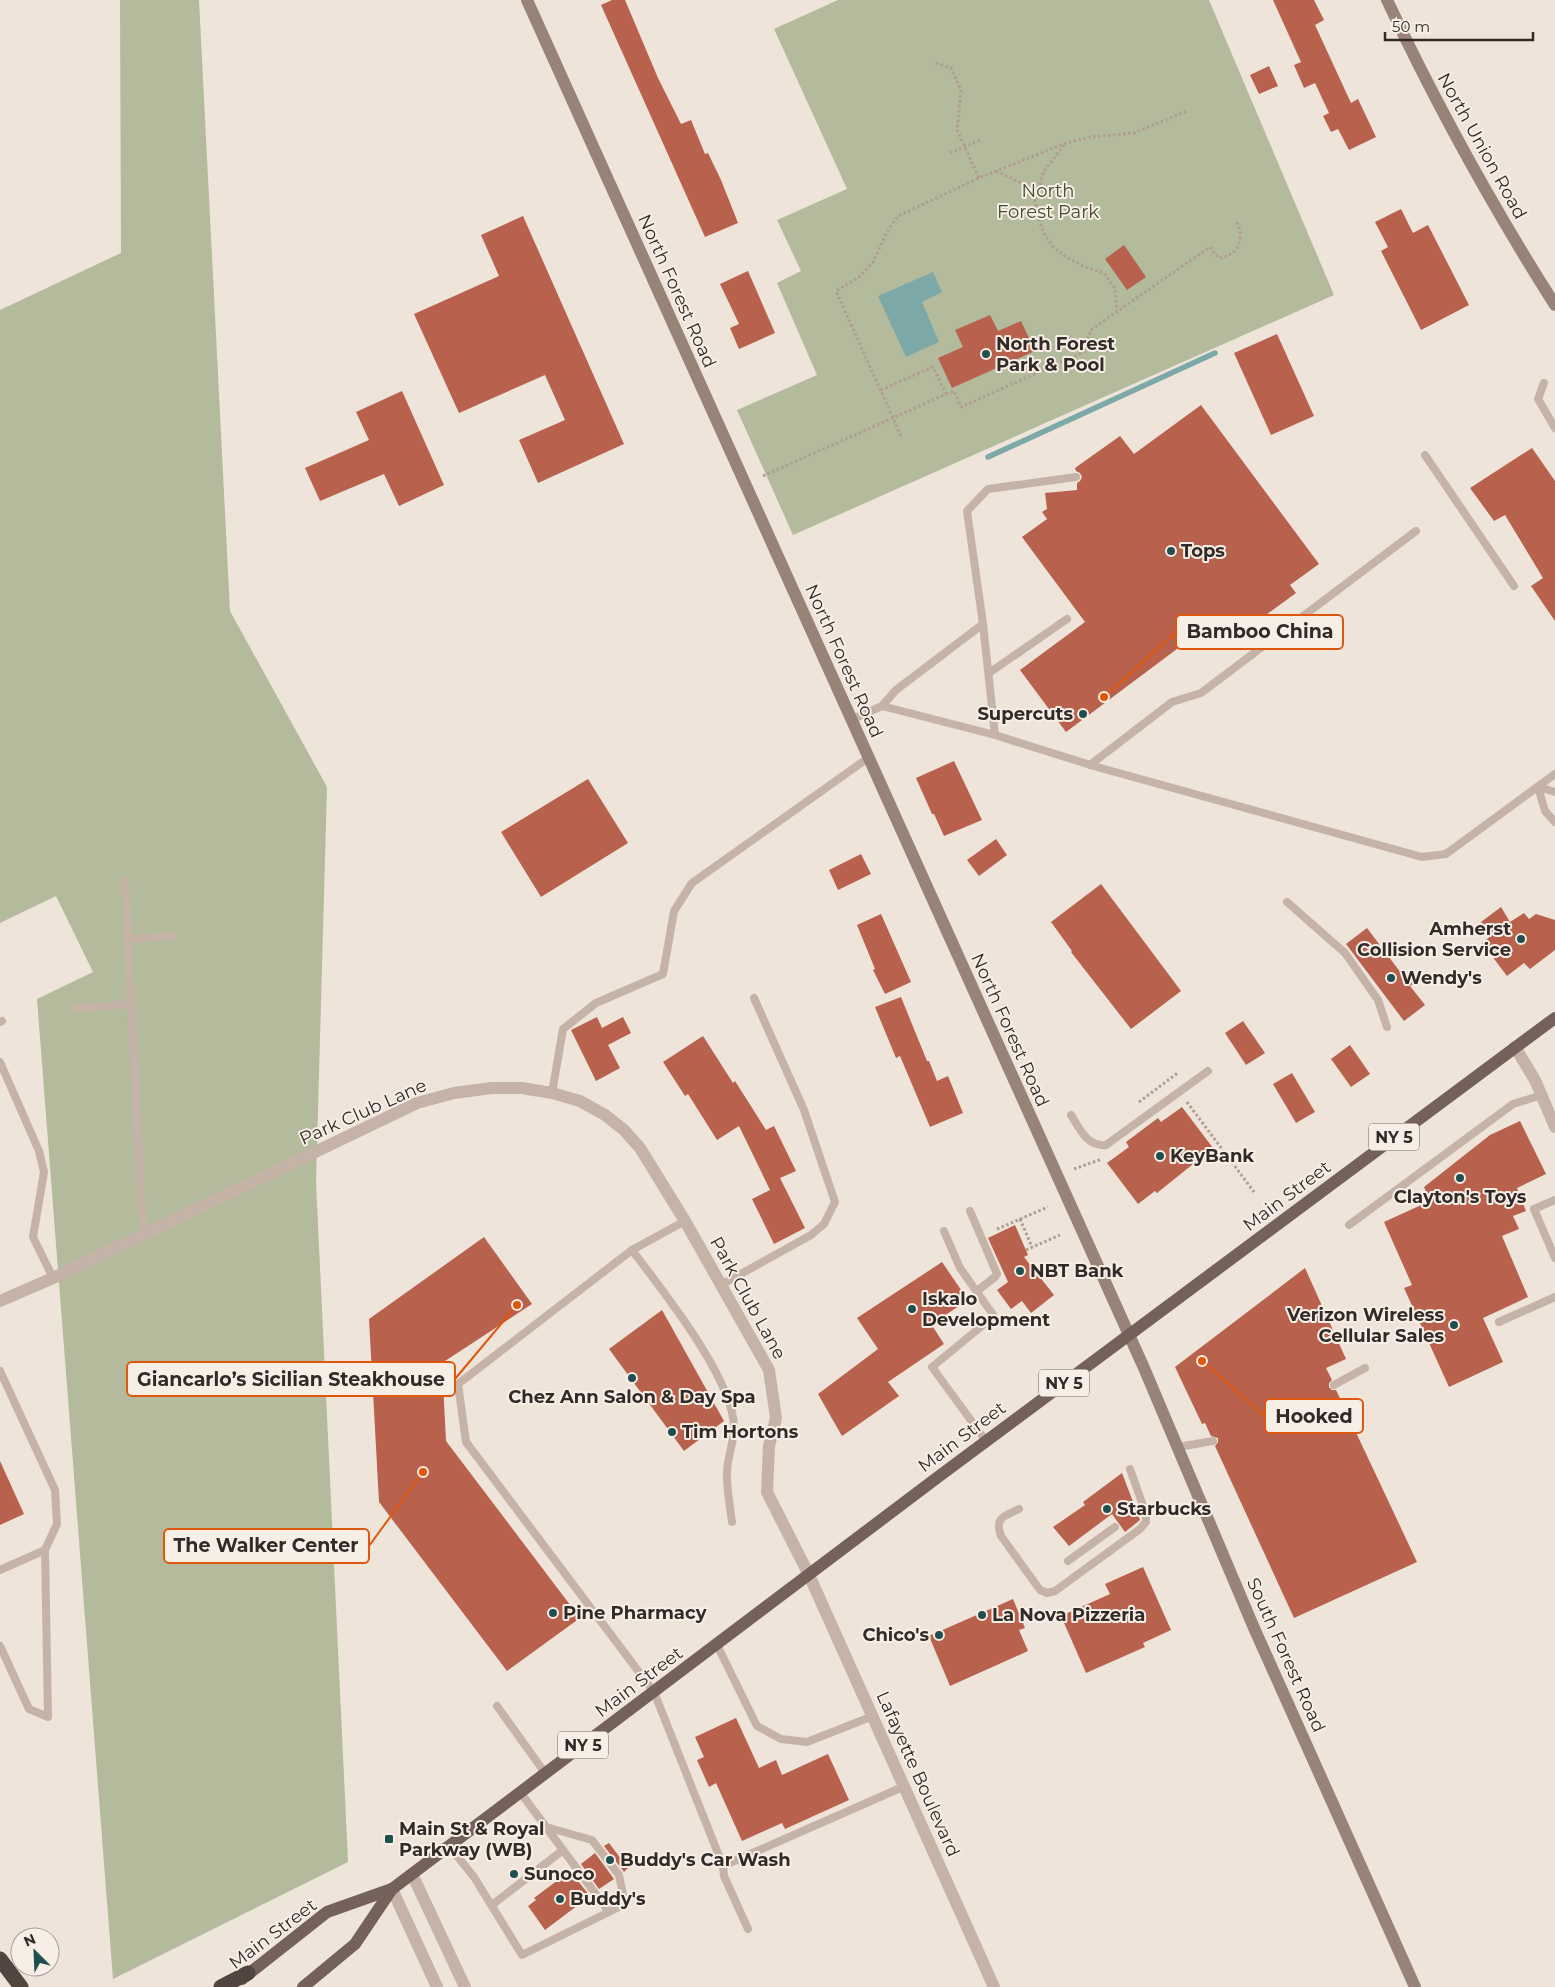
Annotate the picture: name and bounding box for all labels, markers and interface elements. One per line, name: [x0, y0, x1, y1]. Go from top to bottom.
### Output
scale bar: [1385, 10, 1532, 42]
text: 50 m: [1392, 17, 1430, 36]
street label: North Union Road: [1433, 69, 1531, 223]
park label: North Forest Park: [997, 180, 1099, 223]
street label: North Forest Road: [633, 211, 721, 371]
place label: North Forest Park & Pool: [996, 333, 1115, 376]
marker: North Forest Park & Pool: [980, 348, 992, 360]
place label: Tops: [1181, 540, 1225, 562]
marker: Tops: [1165, 545, 1177, 557]
street label: North Forest Road: [800, 581, 888, 741]
callout: Bamboo China: [1176, 615, 1343, 649]
text: Bamboo China: [1186, 620, 1334, 643]
place label: Supercuts: [977, 703, 1073, 725]
marker: Supercuts: [1077, 708, 1089, 720]
place label: Amherst Collision Service: [1357, 918, 1511, 961]
marker: Amherst Collision Service: [1515, 933, 1527, 945]
street label: North Forest Road: [966, 950, 1054, 1110]
place label: Wendy's: [1401, 967, 1482, 989]
marker: Wendy's: [1385, 972, 1397, 984]
street label: Park Club Lane: [296, 1074, 430, 1150]
road number: NY 5: [1369, 1124, 1419, 1150]
place label: KeyBank: [1170, 1145, 1254, 1167]
marker: KeyBank: [1154, 1150, 1166, 1162]
street label: Main Street: [1239, 1156, 1335, 1236]
marker: Clayton's Toys: [1454, 1172, 1466, 1184]
place label: Clayton's Toys: [1394, 1186, 1527, 1208]
street label: Park Club Lane: [705, 1233, 791, 1363]
place label: NBT Bank: [1030, 1260, 1124, 1282]
marker: NBT Bank: [1014, 1265, 1026, 1277]
place label: Iskalo Development: [922, 1288, 1050, 1331]
marker: Iskalo Development: [906, 1303, 918, 1315]
place label: Verizon Wireless Cellular Sales: [1286, 1304, 1444, 1347]
marker: Verizon Wireless Cellular Sales: [1448, 1319, 1460, 1331]
callout: Giancarlo’s Sicilian Steakhouse: [127, 1362, 455, 1396]
text: Giancarlo’s Sicilian Steakhouse: [137, 1368, 445, 1391]
road number: NY 5: [1039, 1370, 1089, 1396]
marker: Chez Ann Salon & Day Spa: [626, 1372, 638, 1384]
place label: Chez Ann Salon & Day Spa: [508, 1386, 756, 1408]
street label: Main Street: [914, 1397, 1010, 1477]
callout: Hooked: [1265, 1399, 1363, 1433]
text: Hooked: [1275, 1405, 1353, 1428]
place label: Tim Hortons: [682, 1421, 799, 1443]
marker: Tim Hortons: [666, 1426, 678, 1438]
place label: Starbucks: [1117, 1498, 1212, 1520]
marker: Starbucks: [1101, 1503, 1113, 1515]
callout: The Walker Center: [164, 1529, 369, 1563]
text: The Walker Center: [173, 1534, 359, 1557]
street label: South Forest Road: [1242, 1574, 1330, 1736]
place label: Pine Pharmacy: [563, 1602, 707, 1624]
place label: La Nova Pizzeria: [992, 1604, 1145, 1626]
marker: Pine Pharmacy: [547, 1607, 559, 1619]
marker: La Nova Pizzeria: [976, 1609, 988, 1621]
place label: Chico's: [862, 1624, 929, 1646]
marker: Chico's: [933, 1629, 945, 1641]
street label: Main Street: [591, 1642, 687, 1722]
street label: Lafayette Boulevard: [872, 1688, 964, 1860]
road number: NY 5: [558, 1732, 608, 1758]
place label: Main St & Royal Parkway (WB): [399, 1818, 545, 1861]
marker: Main St & Royal Parkway (WB): [383, 1833, 395, 1845]
place label: Buddy's Car Wash: [620, 1849, 791, 1871]
marker: Buddy's Car Wash: [604, 1854, 616, 1866]
place label: Sunoco: [524, 1863, 595, 1885]
marker: Sunoco: [508, 1868, 520, 1880]
place label: Buddy's: [570, 1888, 646, 1910]
marker: Buddy's: [554, 1893, 566, 1905]
street label: Main Street: [225, 1894, 321, 1974]
north arrow: [10, 1927, 60, 1977]
text: N: [21, 1930, 39, 1951]

